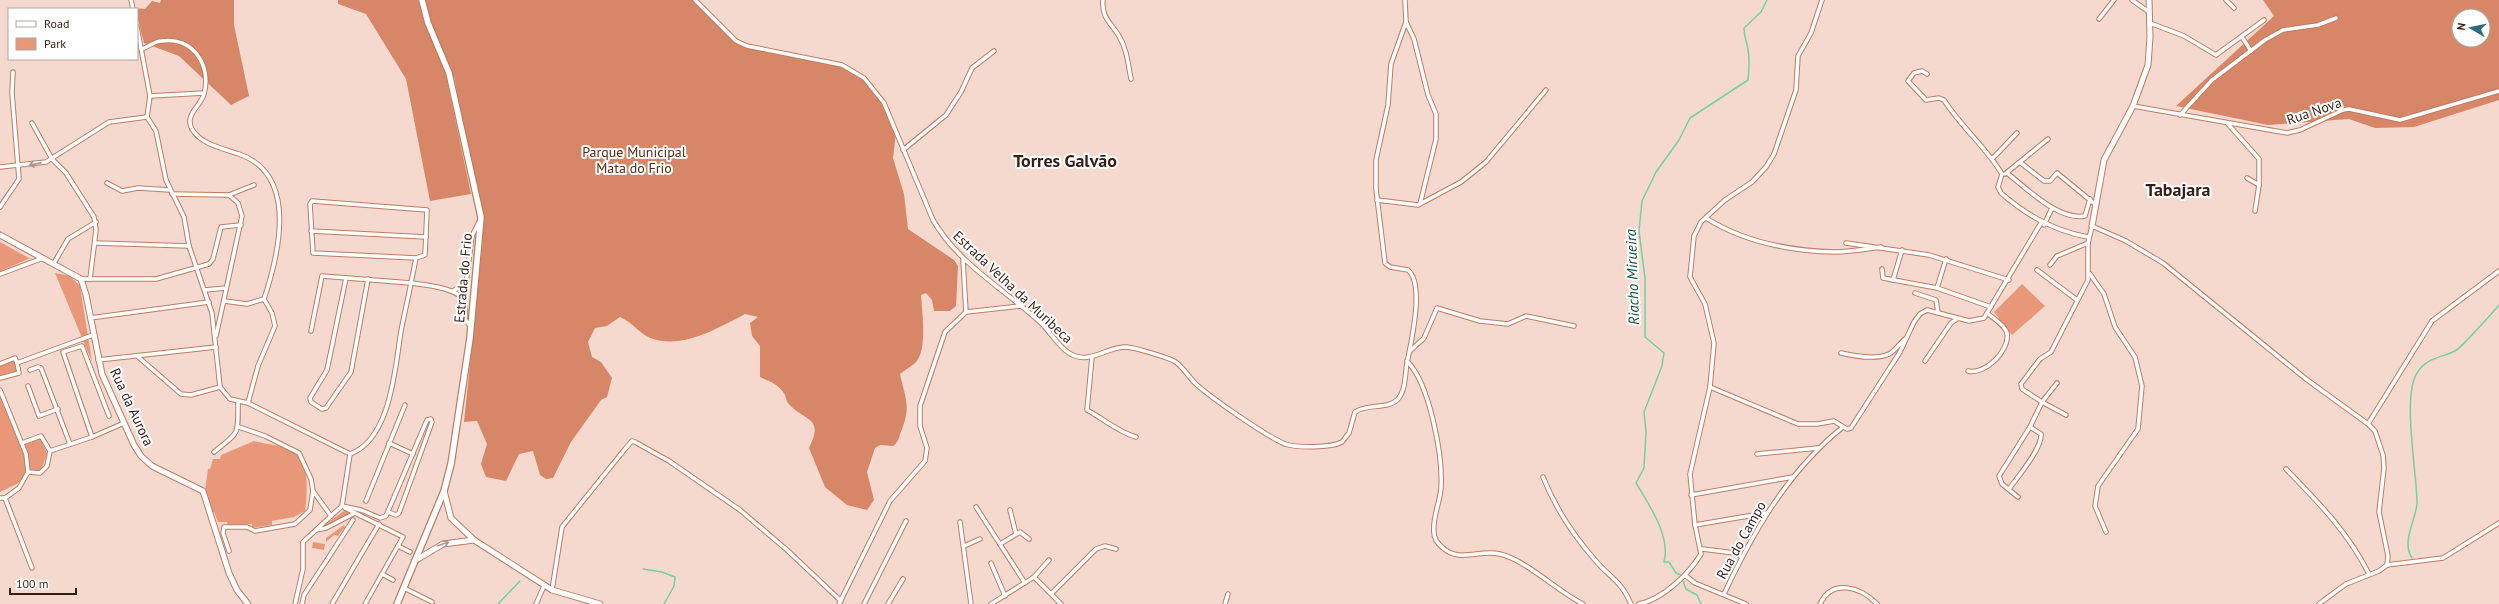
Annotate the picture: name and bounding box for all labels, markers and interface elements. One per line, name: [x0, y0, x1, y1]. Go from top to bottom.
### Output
legend: [8, 8, 138, 60]
north arrow: [2451, 8, 2491, 48]
text: Road: [44, 16, 69, 31]
text: N: [2454, 22, 2469, 31]
text: Park: [44, 36, 66, 51]
street label: Rua Nova: [2284, 93, 2344, 129]
park label: Parque Municipal Mata do Frio: [582, 143, 686, 177]
district label: Torres Galvão: [1013, 149, 1117, 172]
one-way arrow: [29, 160, 42, 168]
district label: Tabajara: [2146, 178, 2210, 201]
street label: Estrada Velha da Muribeca: [949, 227, 1077, 347]
water label: Riacho Mirueira: [1621, 228, 1643, 325]
street label: Estrada do Frio: [450, 232, 476, 324]
street label: Rua da Aurora: [106, 365, 158, 449]
street label: Rua do Campo: [1712, 498, 1770, 582]
one-way arrow: [437, 540, 450, 547]
scale bar: [10, 570, 76, 596]
text: 100 m: [16, 576, 49, 591]

